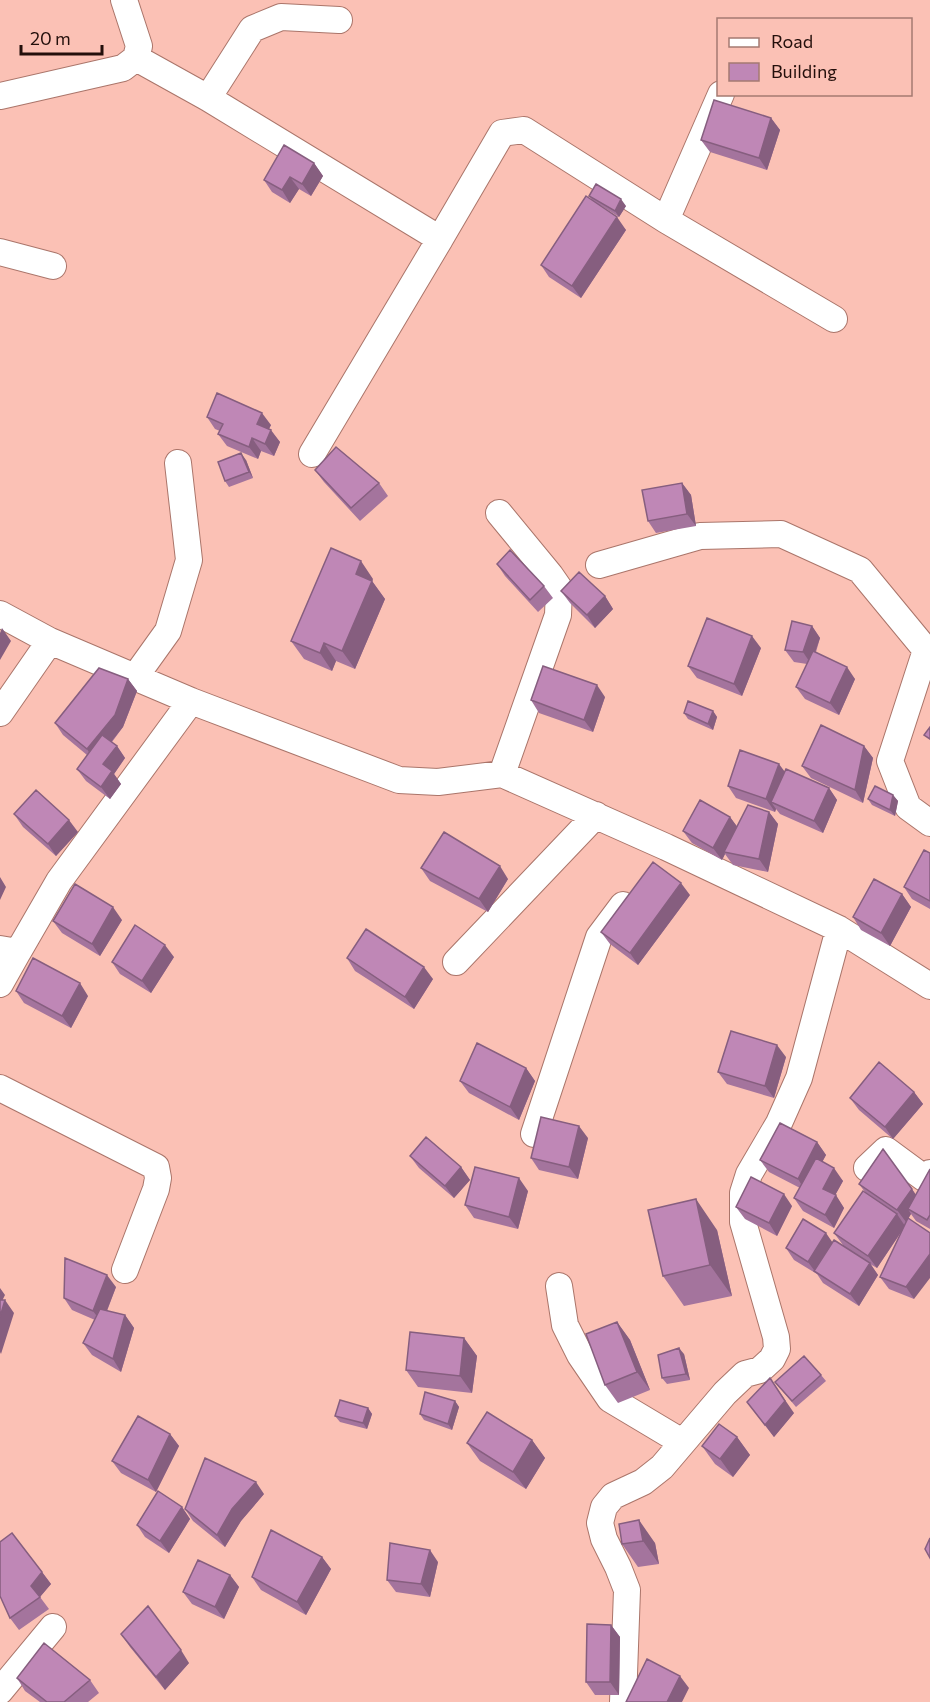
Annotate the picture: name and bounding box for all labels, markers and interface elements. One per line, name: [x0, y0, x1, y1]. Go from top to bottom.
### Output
scale bar: [21, 18, 102, 56]
legend: [717, 18, 912, 96]
text: 20 m: [30, 27, 71, 49]
text: Road: [771, 30, 813, 52]
text: Building: [771, 60, 837, 82]

